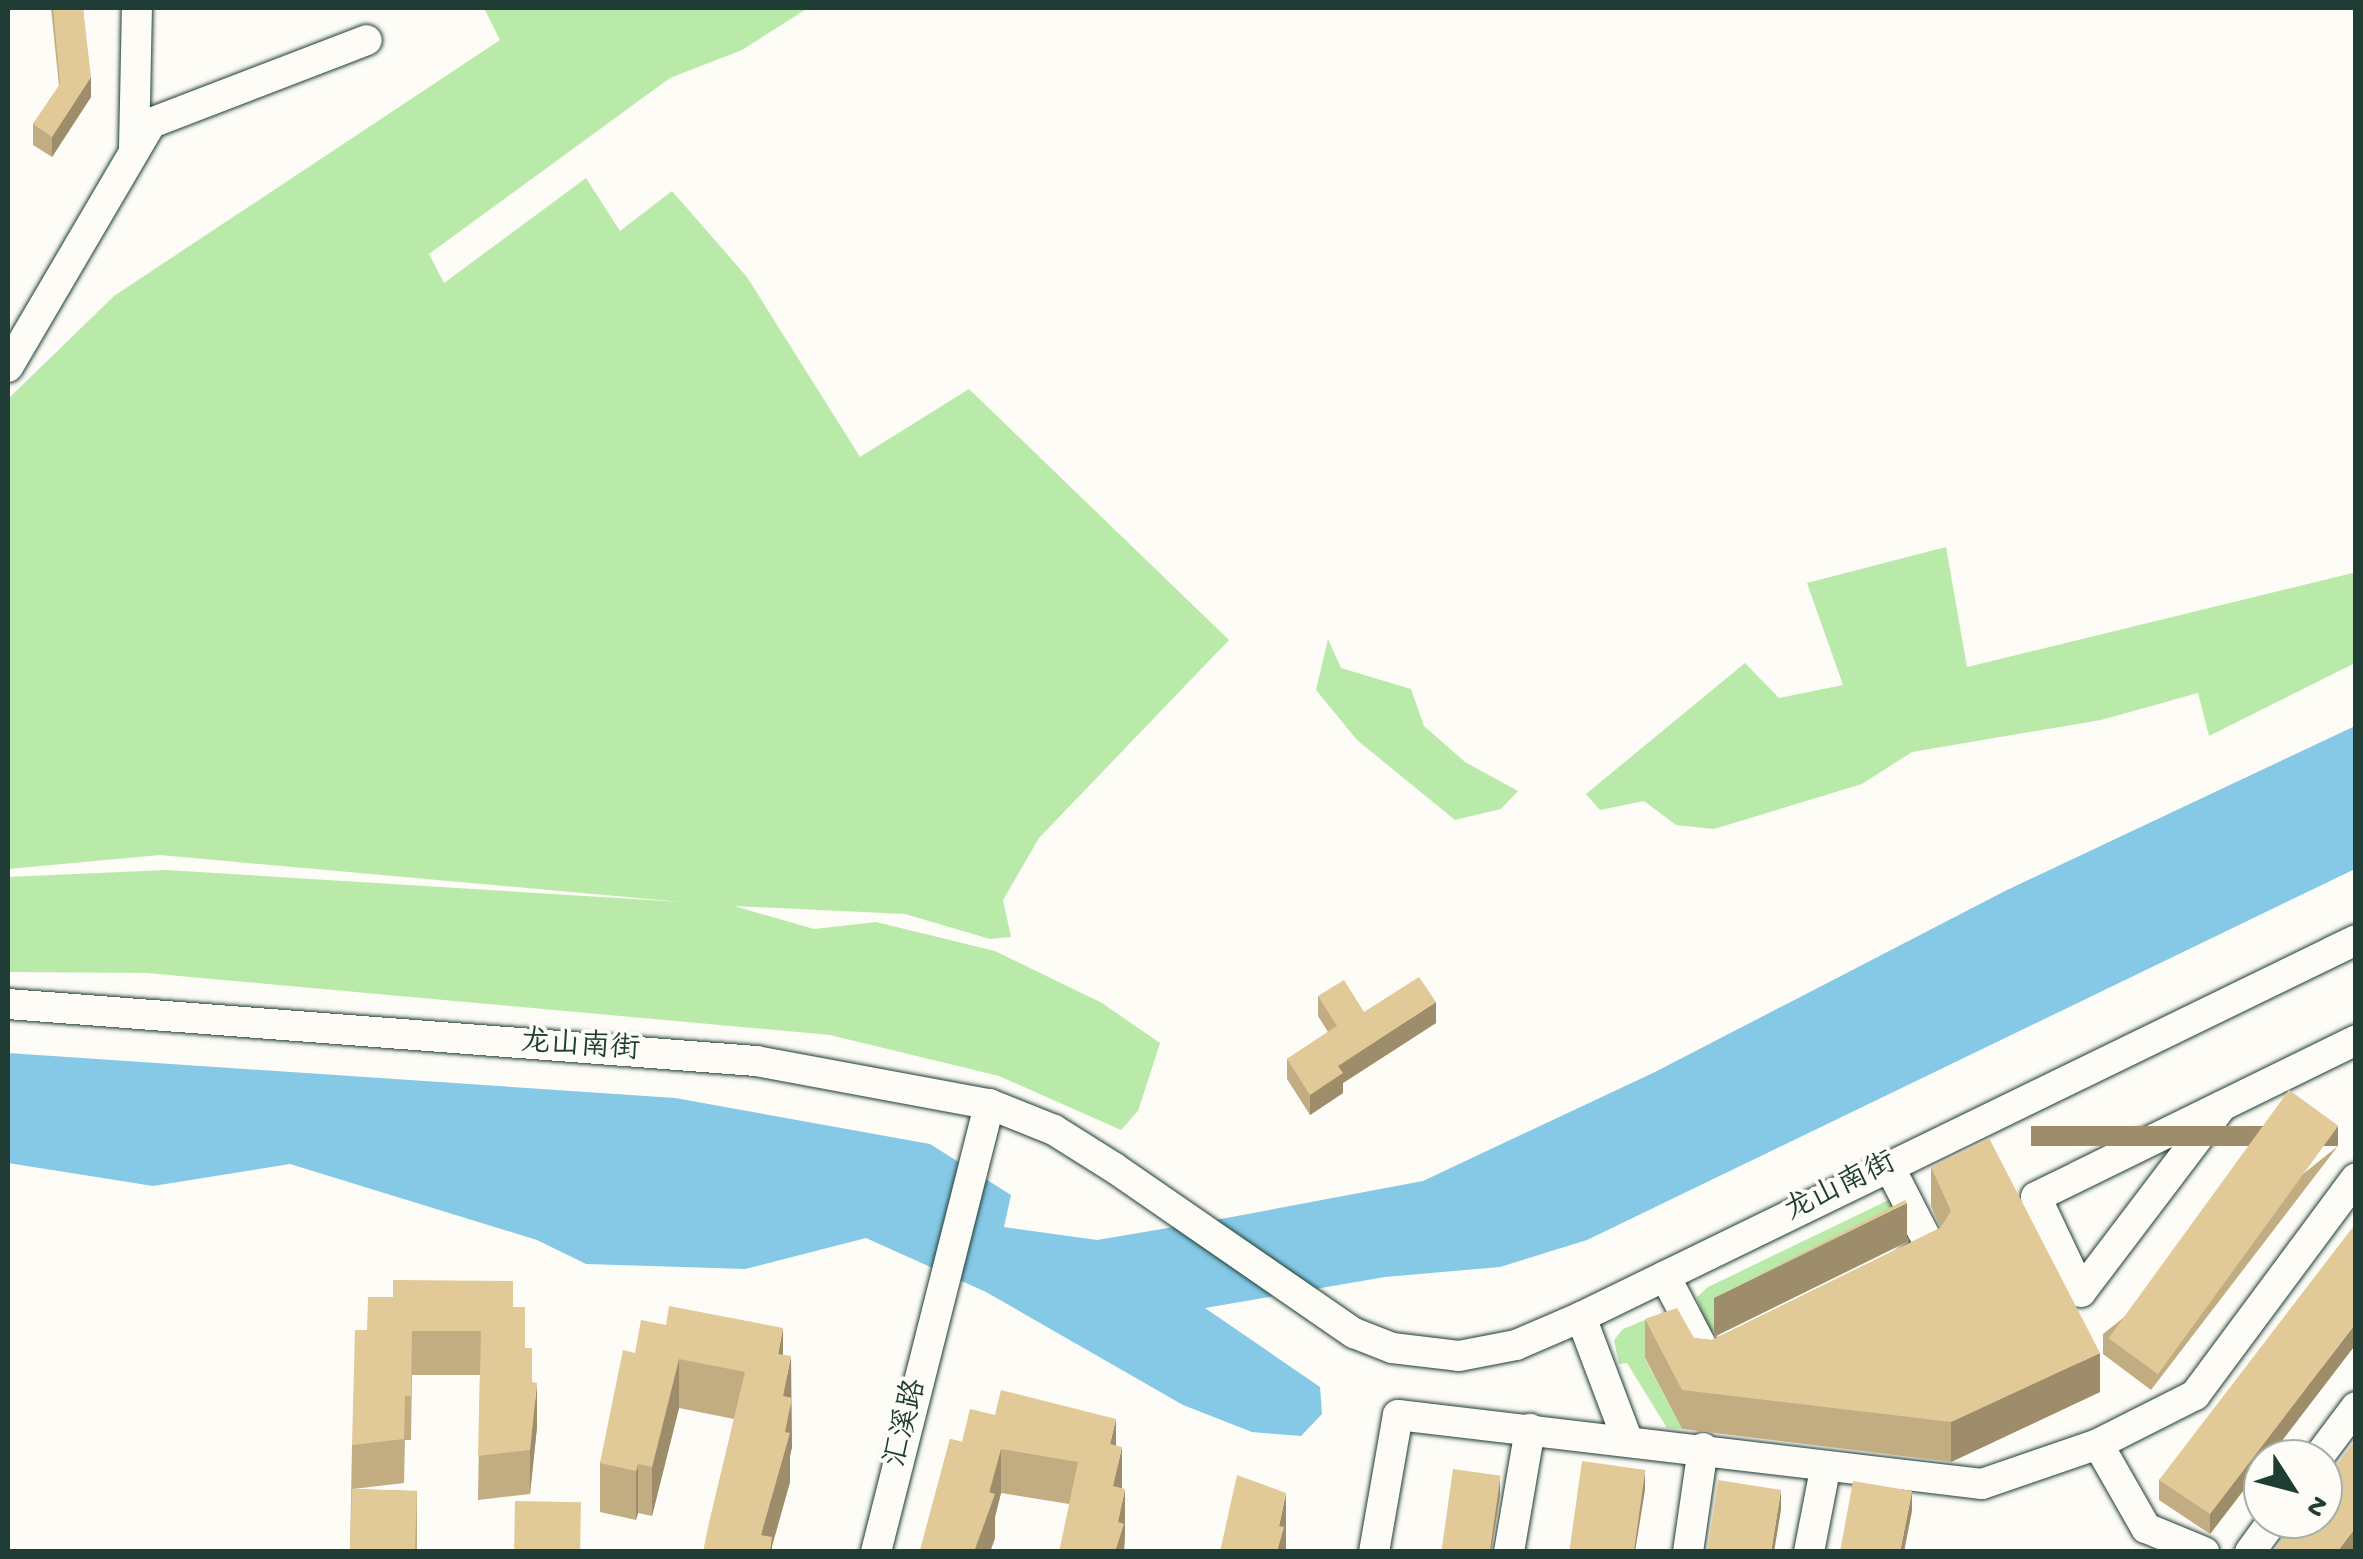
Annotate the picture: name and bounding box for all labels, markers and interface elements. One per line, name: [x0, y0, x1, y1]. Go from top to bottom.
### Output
street label: 龙山南街: [519, 1026, 641, 1070]
street label: 龙山南街: [1779, 1147, 1903, 1231]
street label: 汇溪路: [880, 1376, 936, 1472]
north arrow: [2243, 1439, 2343, 1539]
text: N: [2297, 1489, 2335, 1523]

